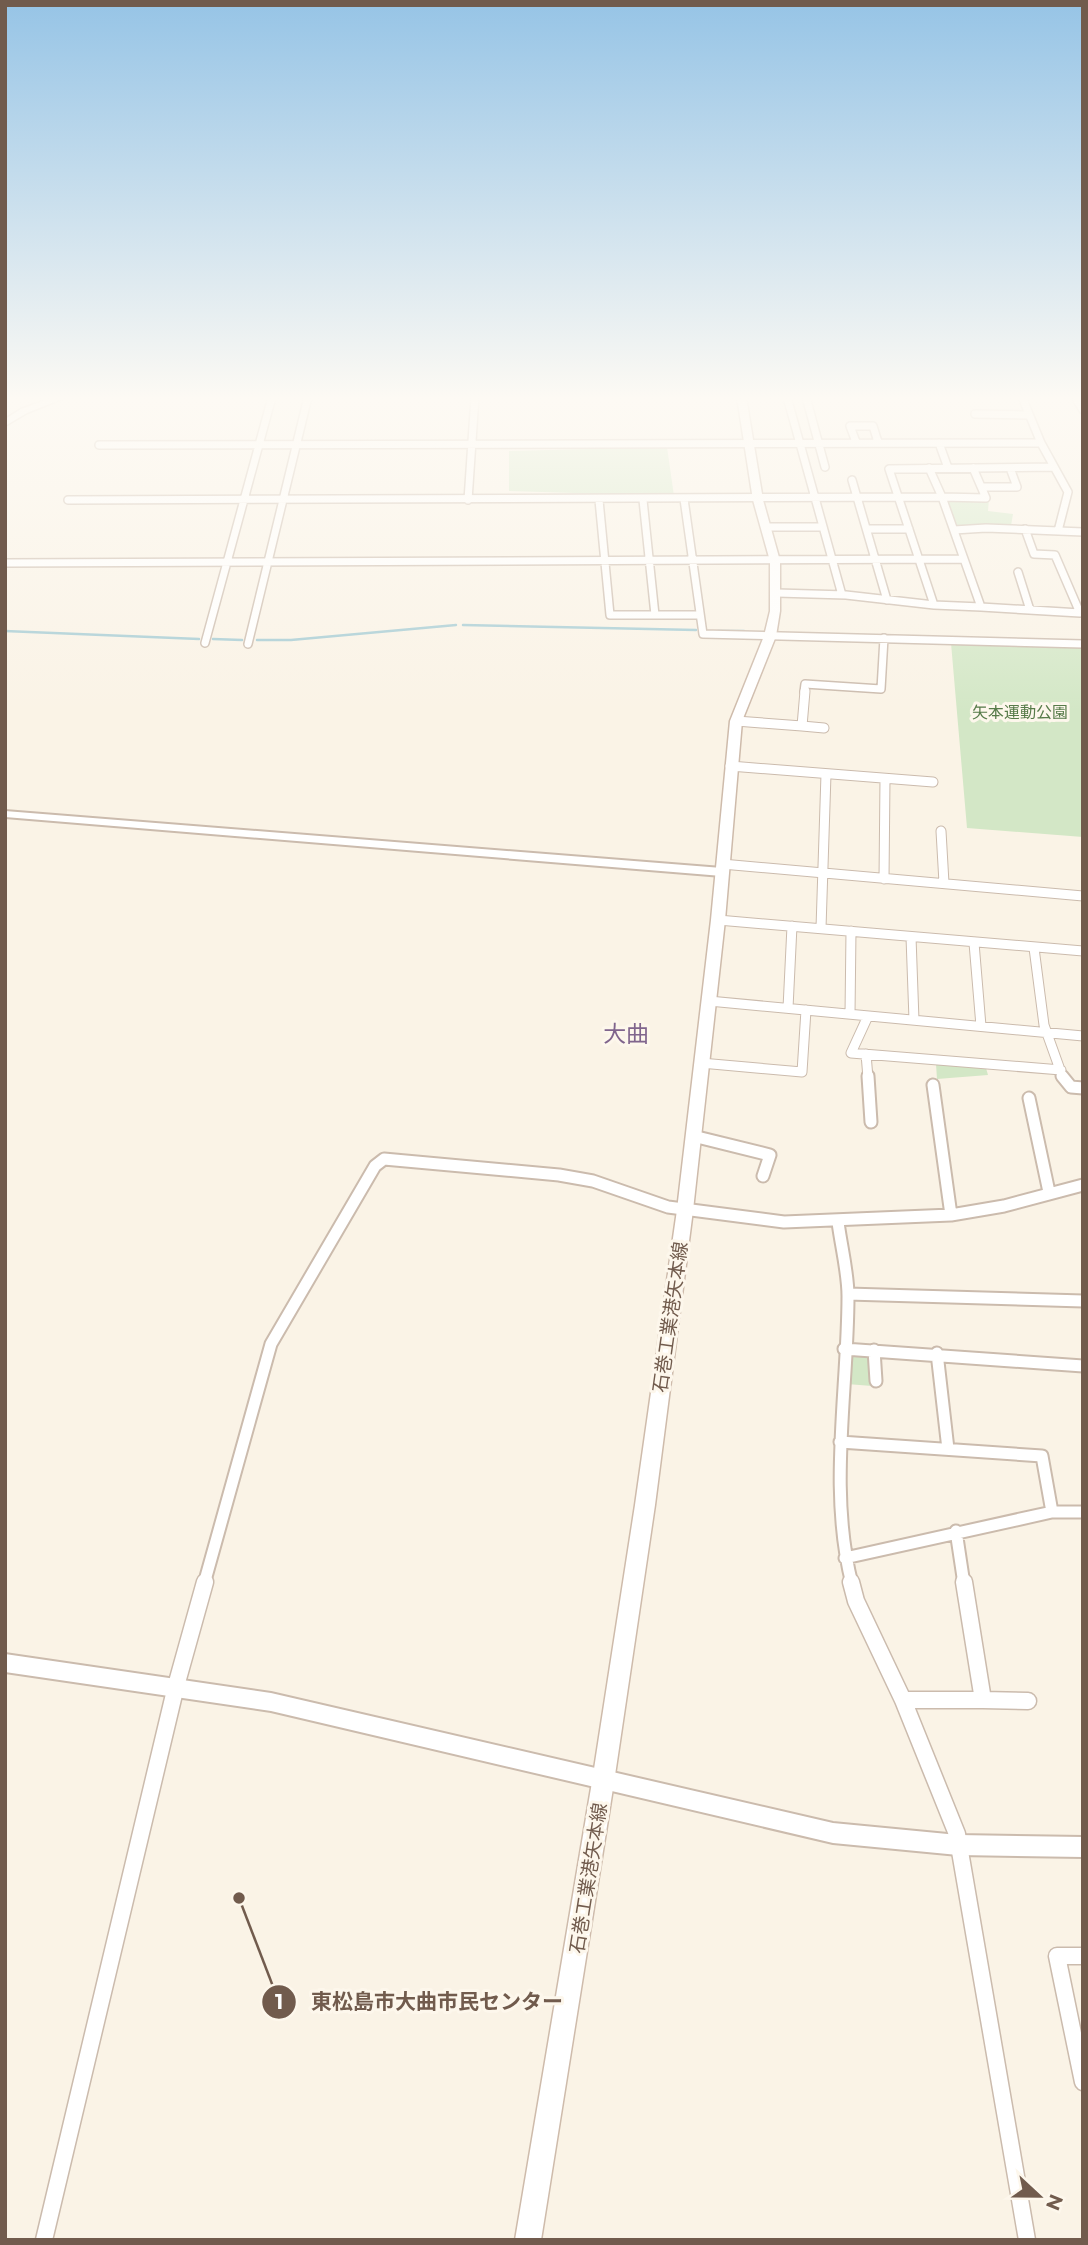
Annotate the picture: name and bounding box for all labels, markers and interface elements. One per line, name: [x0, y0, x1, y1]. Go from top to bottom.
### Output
park label: 矢本運動公園: [972, 703, 1068, 722]
district label: 大曲: [603, 1020, 649, 1048]
street label: 石巻工業港矢本線: [649, 1240, 692, 1394]
street label: 石巻工業港矢本線: [565, 1801, 612, 1955]
callout: 東松島市大曲市民センター: [262, 1981, 577, 2023]
text: 1: [275, 1989, 283, 2014]
text: 東松島市大曲市民センター: [311, 1989, 563, 2014]
north arrow: [1004, 2161, 1074, 2231]
text: N: [1041, 2191, 1068, 2214]

